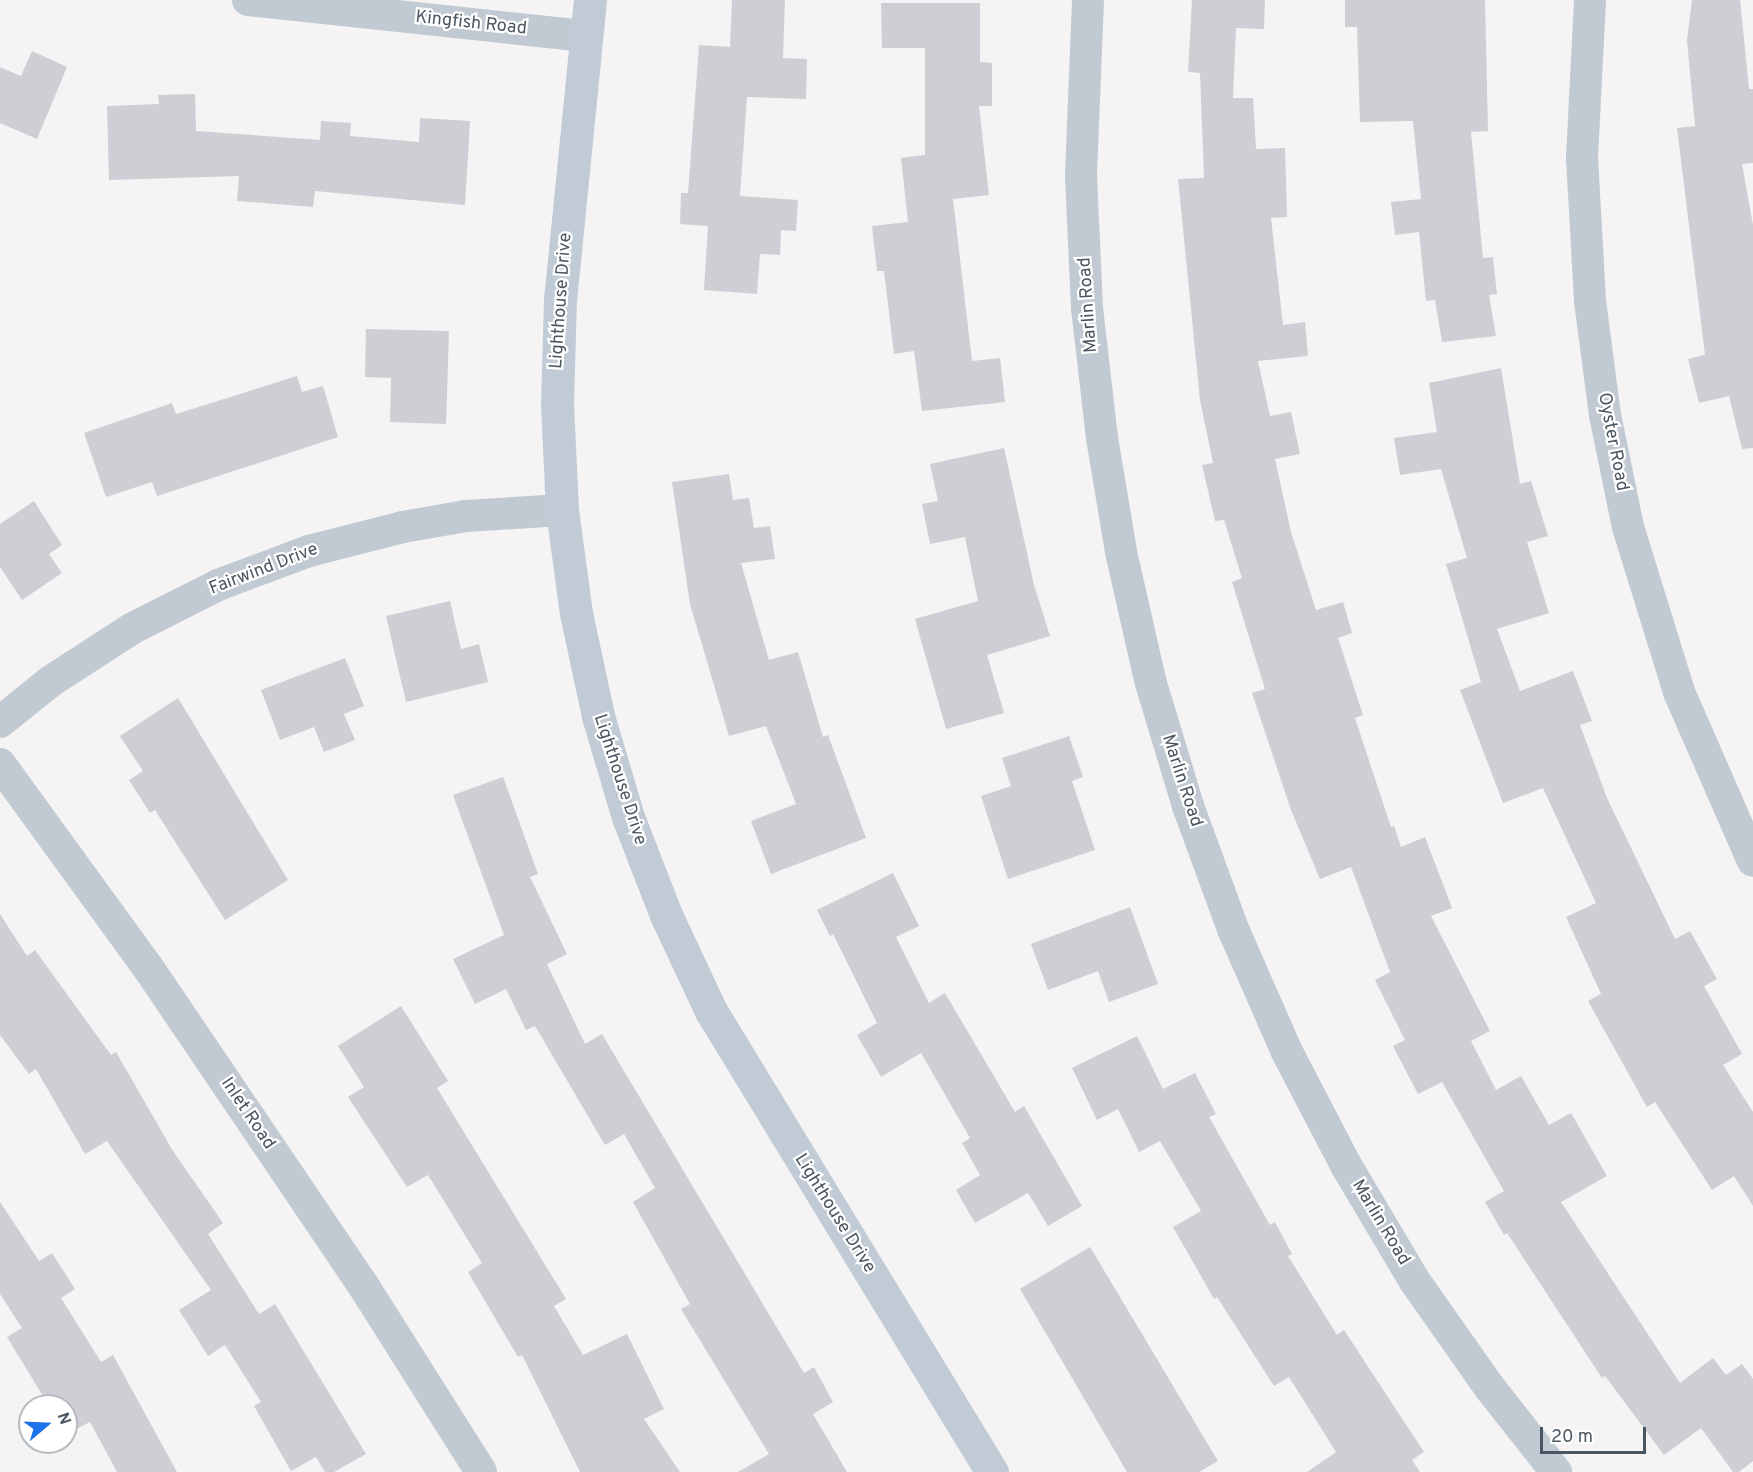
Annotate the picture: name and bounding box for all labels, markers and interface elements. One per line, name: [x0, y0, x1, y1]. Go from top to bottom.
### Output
street label: Kingfish Road: [414, 7, 528, 41]
street label: Lighthouse Drive: [546, 232, 578, 370]
street label: Marlin Road: [1075, 256, 1103, 354]
street label: Oyster Road: [1592, 391, 1632, 493]
street label: Fairwind Drive: [207, 539, 321, 601]
street label: Lighthouse Drive: [588, 712, 650, 848]
street label: Marlin Road: [1156, 732, 1206, 830]
street label: Inlet Road: [215, 1074, 279, 1154]
street label: Lighthouse Drive: [789, 1150, 879, 1278]
street label: Marlin Road: [1346, 1176, 1414, 1270]
north arrow: [18, 1394, 78, 1454]
text: N: [52, 1410, 74, 1427]
scale bar: [1543, 1415, 1650, 1453]
text: 20 m: [1551, 1426, 1593, 1449]

